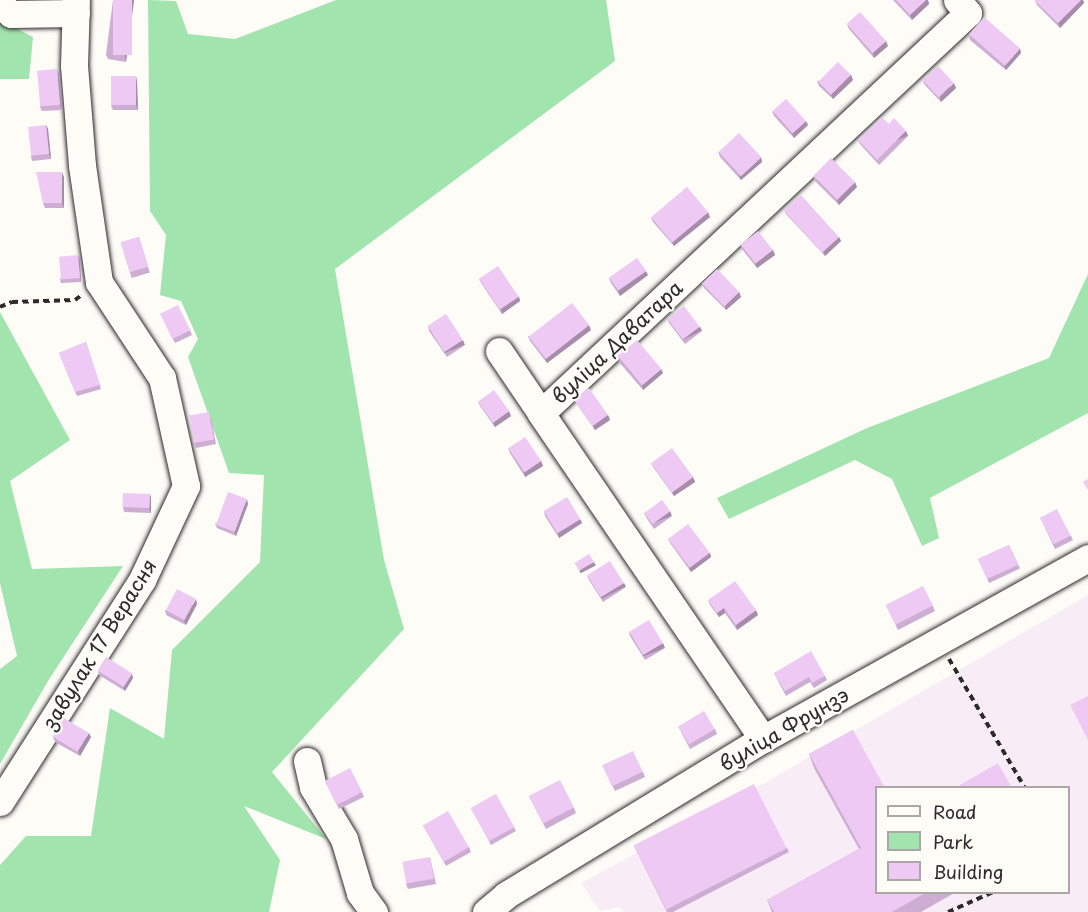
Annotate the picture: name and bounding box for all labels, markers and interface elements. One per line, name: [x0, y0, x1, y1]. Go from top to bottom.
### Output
street label: вуліца Даватара: [547, 275, 687, 409]
street label: завулак 17 Верасня: [37, 554, 161, 734]
street label: вуліца Фрунзэ: [715, 682, 853, 776]
legend: [875, 786, 1070, 894]
text: Road: [933, 798, 977, 825]
text: Park: [933, 828, 973, 855]
text: Building: [933, 858, 1003, 885]

